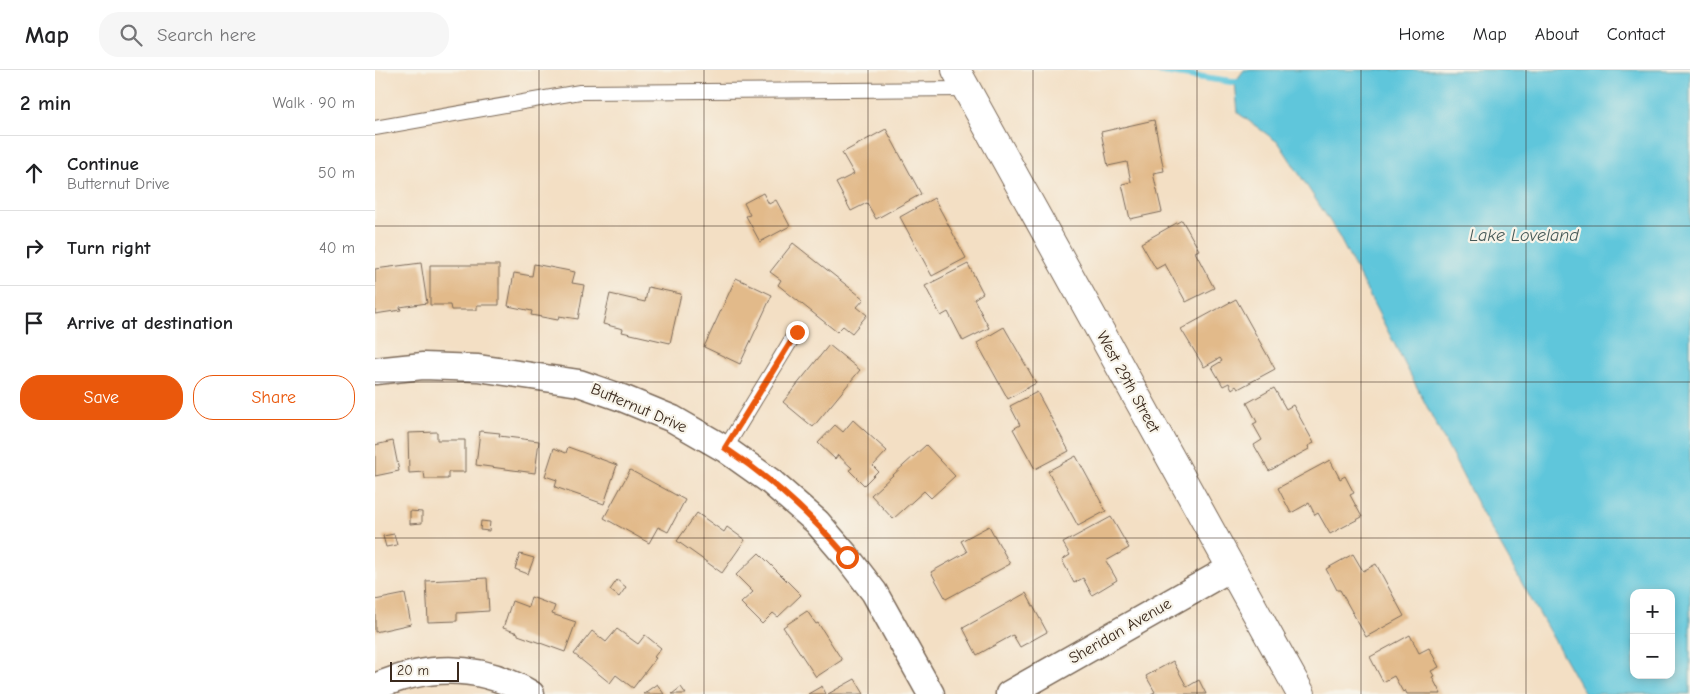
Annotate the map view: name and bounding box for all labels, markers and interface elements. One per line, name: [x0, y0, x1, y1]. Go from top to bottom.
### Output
search box: [99, 12, 449, 57]
text: Map: [25, 21, 69, 49]
icon: search: [117, 21, 145, 49]
text: Search here: [157, 24, 256, 46]
text: Home: [1398, 24, 1445, 45]
text: Map: [1473, 24, 1507, 45]
text: About: [1535, 24, 1579, 45]
text: Contact: [1607, 24, 1665, 45]
text: 2 min: [20, 91, 71, 115]
text: Walk · 90 m: [272, 94, 355, 112]
text: Continue: [67, 153, 139, 175]
icon: ahead: [20, 159, 48, 187]
text: 50 m: [318, 164, 355, 182]
text: Butternut Drive: [67, 175, 170, 193]
water label: Lake Loveland: [1469, 225, 1579, 246]
icon: right: [20, 234, 48, 262]
text: Turn right: [67, 237, 151, 259]
text: 40 m: [319, 239, 355, 257]
icon: arrive: [20, 309, 48, 337]
text: Arrive at destination: [67, 312, 233, 334]
route end: [786, 321, 809, 344]
street label: West 29th Street: [1093, 328, 1163, 436]
button: Save: [20, 375, 183, 420]
button: Share: [193, 375, 355, 420]
street label: Butternut Drive: [588, 380, 690, 436]
route start: [836, 546, 859, 569]
map controls: [1630, 589, 1675, 679]
button: +: [1630, 589, 1675, 634]
street label: Sheridan Avenue: [1066, 594, 1174, 668]
button: −: [1630, 634, 1675, 679]
scale bar: [390, 659, 459, 682]
text: 20 m: [397, 662, 429, 679]

